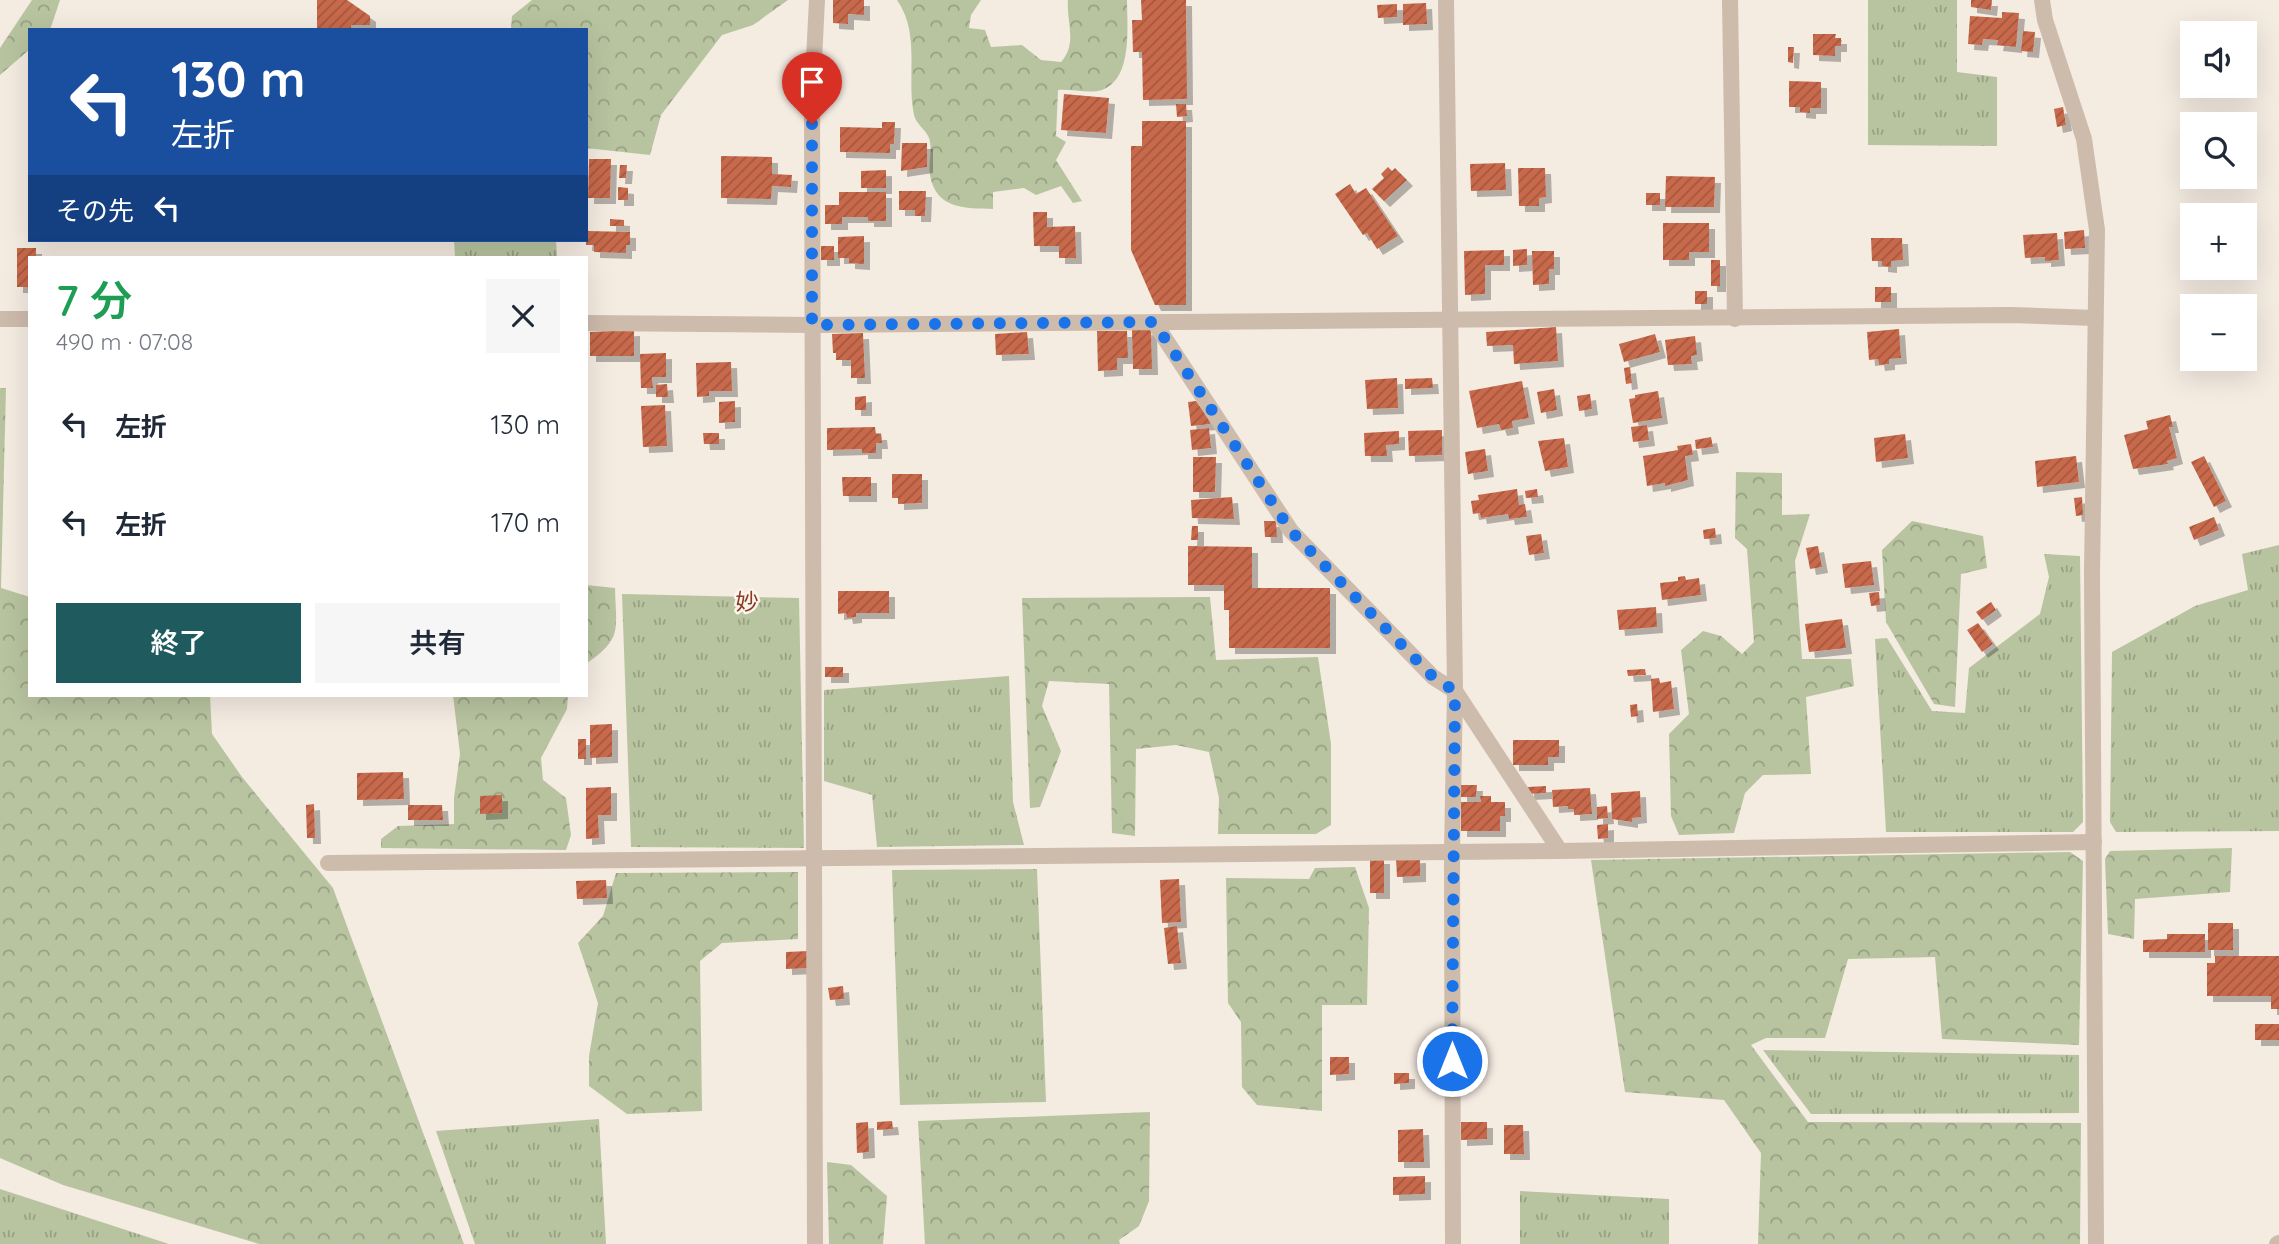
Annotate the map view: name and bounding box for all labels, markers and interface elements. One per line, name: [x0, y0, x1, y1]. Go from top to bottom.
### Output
map controls: [2180, 21, 2257, 371]
button: sound: [2180, 21, 2257, 98]
text: 130 m: [171, 48, 305, 109]
pin: [782, 52, 842, 124]
icon: left: [56, 56, 147, 147]
icon: arrive: [793, 63, 831, 101]
button: search: [2180, 112, 2257, 189]
text: 左折: [171, 114, 235, 154]
icon: left: [148, 189, 186, 227]
text: その先: [56, 194, 134, 227]
button: +: [2180, 203, 2257, 280]
text: 7 分: [56, 274, 132, 327]
button: close: [486, 279, 560, 353]
button: −: [2180, 294, 2257, 371]
text: 490 m · 07:08: [56, 327, 193, 356]
icon: left: [56, 405, 94, 443]
text: 130 m: [490, 408, 560, 441]
text: 左折: [115, 410, 167, 443]
icon: left: [56, 503, 94, 541]
text: 170 m: [491, 506, 560, 539]
text: 左折: [115, 508, 167, 541]
district label: 妙: [736, 587, 759, 616]
button: 終了: [56, 603, 301, 683]
button: 共有: [315, 603, 560, 683]
position arrow: [1415, 1024, 1489, 1098]

